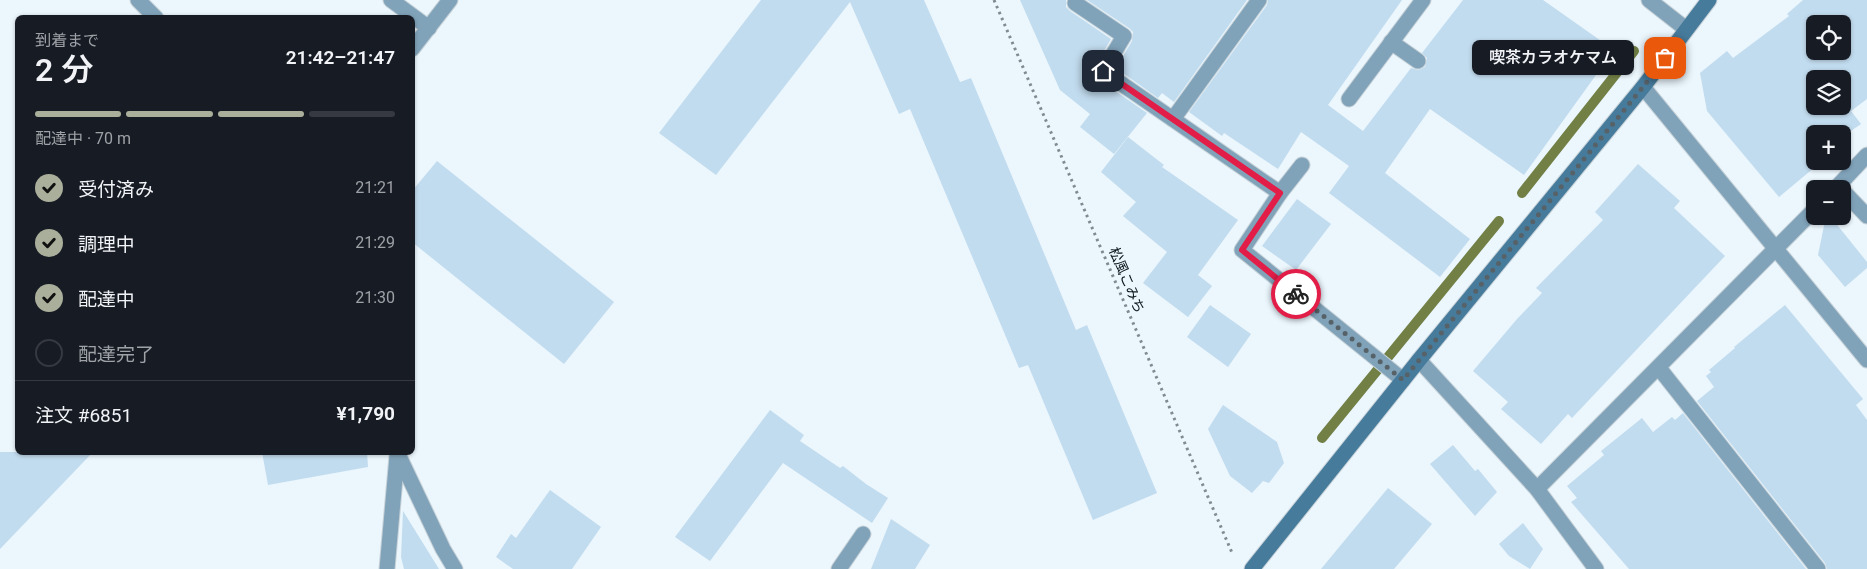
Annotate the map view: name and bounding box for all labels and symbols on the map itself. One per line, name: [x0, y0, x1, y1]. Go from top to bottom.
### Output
pin: [1644, 37, 1686, 79]
callout: 喫茶カラオケマム: [1472, 40, 1635, 76]
pin: [1082, 50, 1124, 92]
street label: 松風こみち: [1106, 245, 1148, 315]
courier: [1271, 269, 1321, 319]

